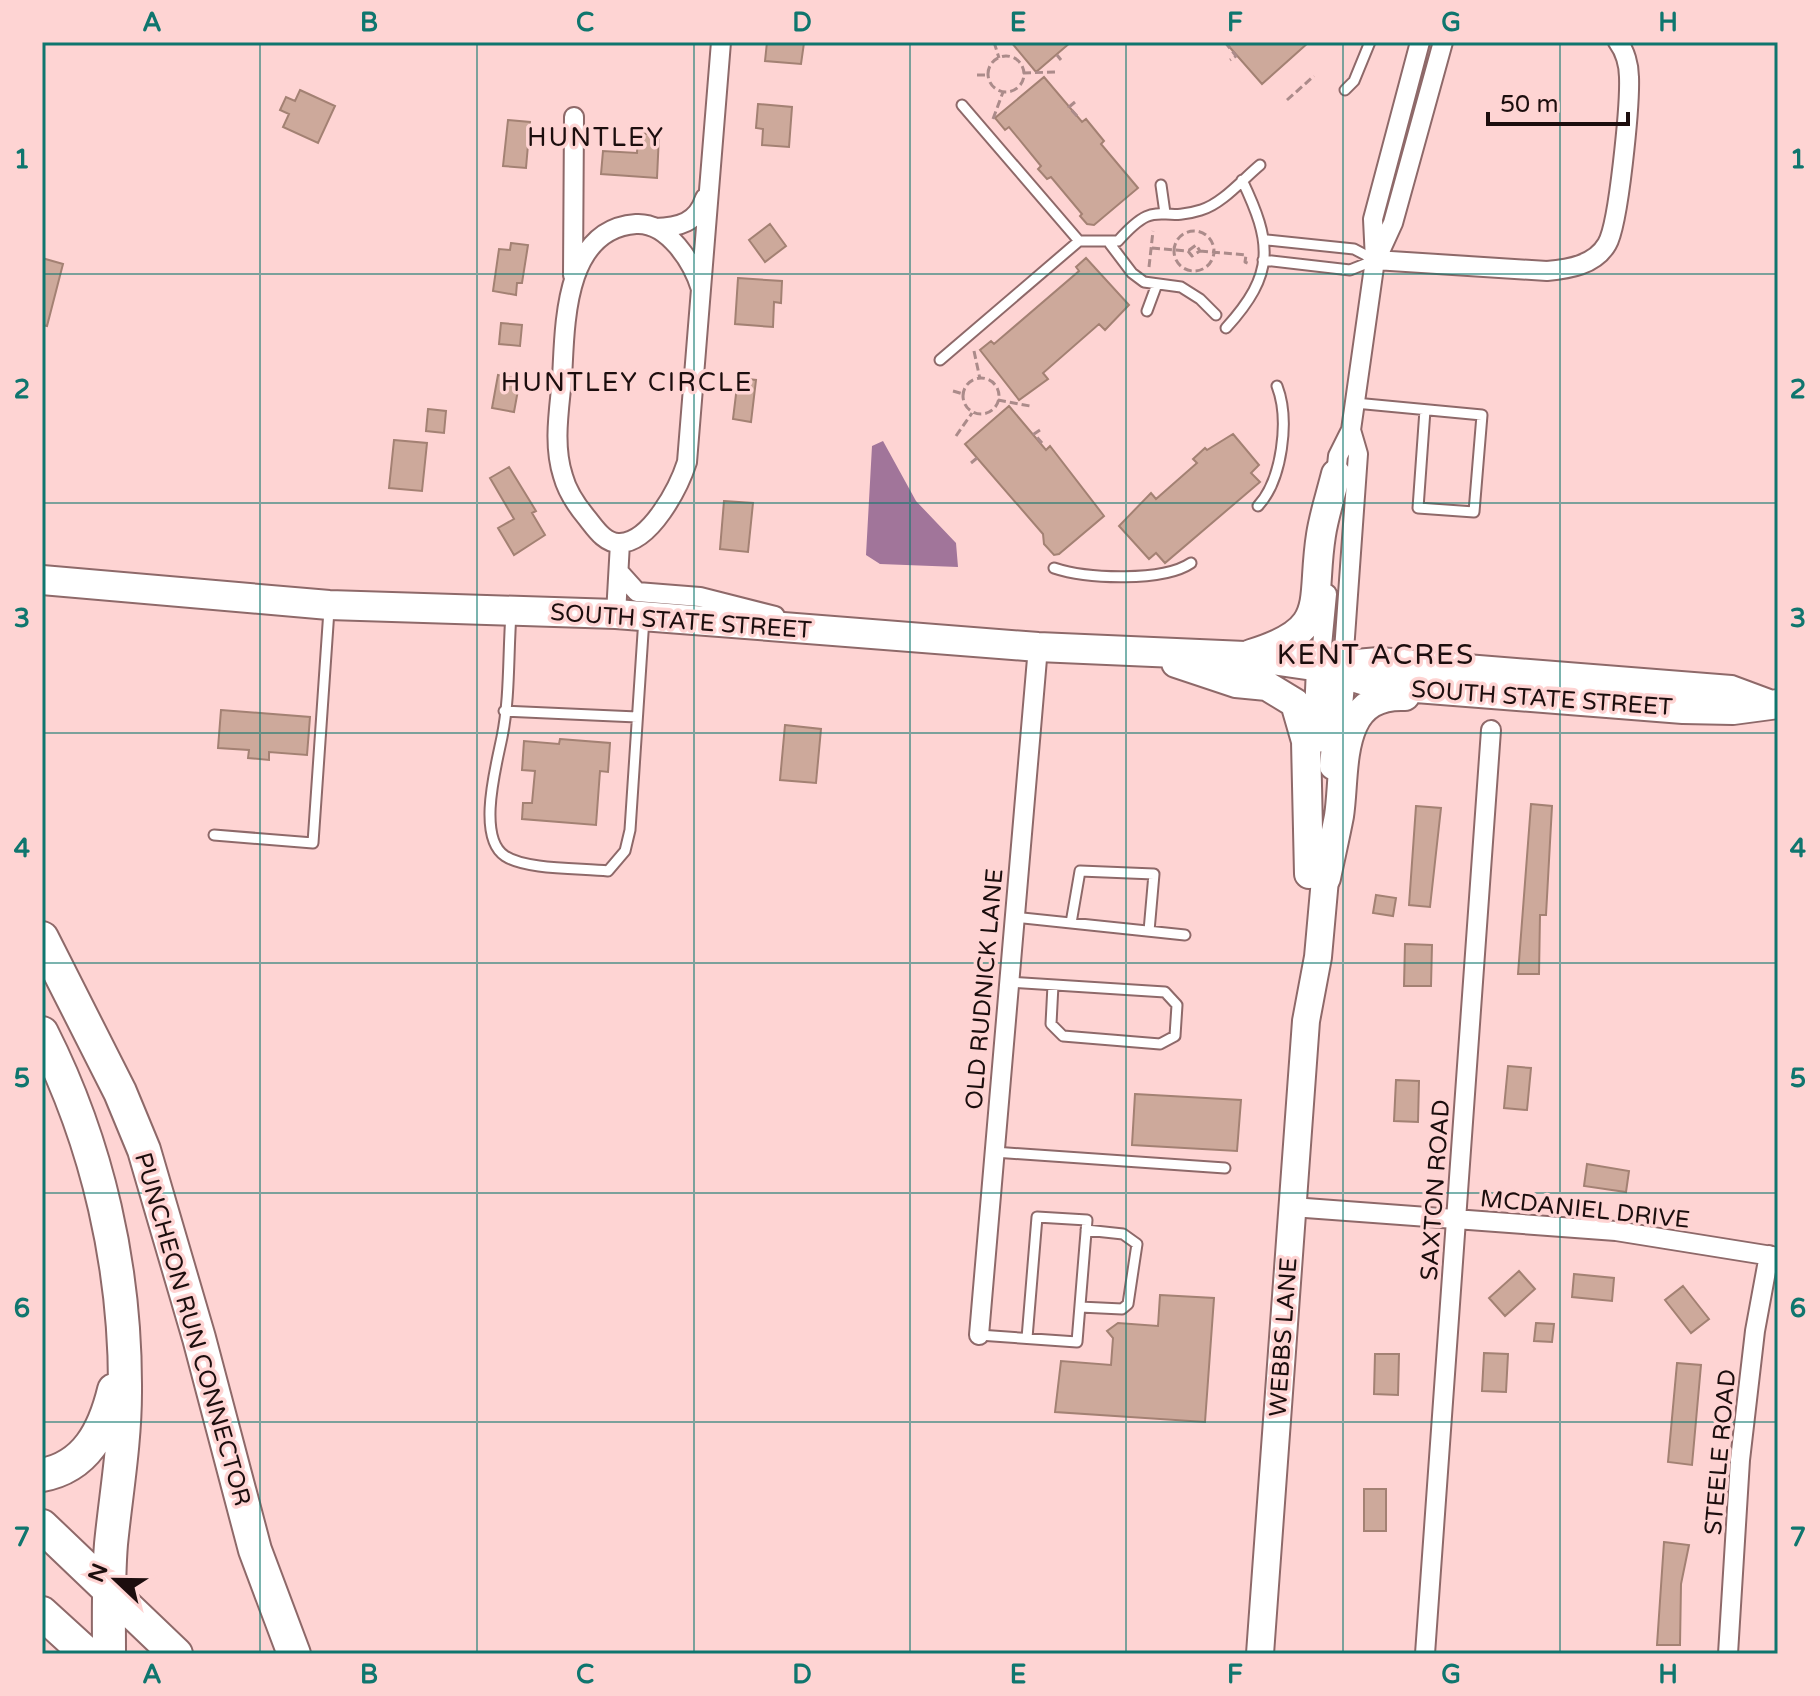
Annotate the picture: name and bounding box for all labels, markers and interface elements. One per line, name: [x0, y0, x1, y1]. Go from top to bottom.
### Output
text: A: [142, 7, 162, 38]
text: B: [360, 7, 378, 38]
text: C: [576, 7, 594, 38]
text: D: [792, 7, 812, 38]
text: E: [1010, 7, 1026, 38]
text: F: [1227, 7, 1243, 38]
text: G: [1441, 7, 1461, 38]
text: H: [1658, 7, 1678, 38]
scale bar: [1488, 76, 1628, 126]
text: 50 m: [1500, 90, 1558, 119]
district label: HUNTLEY: [527, 122, 665, 153]
text: 1: [14, 144, 30, 175]
text: 1: [1790, 144, 1806, 175]
district label: HUNTLEY CIRCLE: [501, 367, 753, 398]
text: 2: [14, 374, 30, 405]
text: 2: [1790, 374, 1806, 405]
street label: SOUTH STATE STREET: [549, 598, 813, 645]
text: 3: [14, 603, 30, 634]
text: 3: [1790, 603, 1806, 634]
district label: KENT ACRES: [1277, 638, 1475, 672]
street label: SOUTH STATE STREET: [1410, 675, 1674, 722]
text: 4: [14, 833, 30, 864]
text: 4: [1790, 833, 1806, 864]
street label: OLD RUDNICK LANE: [960, 867, 1009, 1111]
text: 5: [14, 1063, 30, 1094]
text: 5: [1790, 1063, 1806, 1094]
street label: SAXTON ROAD: [1415, 1099, 1456, 1281]
street label: PUNCHEON RUN CONNECTOR: [128, 1149, 257, 1509]
street label: MCDANIEL DRIVE: [1479, 1184, 1691, 1235]
street label: WEBBS LANE: [1263, 1256, 1304, 1418]
text: 6: [14, 1293, 30, 1324]
text: 6: [1790, 1293, 1806, 1324]
street label: STEELE ROAD: [1699, 1368, 1742, 1536]
text: 7: [14, 1522, 30, 1553]
text: 7: [1790, 1522, 1806, 1553]
north arrow: [76, 1540, 156, 1620]
text: N: [83, 1560, 114, 1586]
text: A: [142, 1659, 162, 1690]
text: B: [360, 1659, 378, 1690]
text: C: [576, 1659, 594, 1690]
text: D: [792, 1659, 812, 1690]
text: E: [1010, 1659, 1026, 1690]
text: F: [1227, 1659, 1243, 1690]
text: G: [1441, 1659, 1461, 1690]
text: H: [1658, 1659, 1678, 1690]

